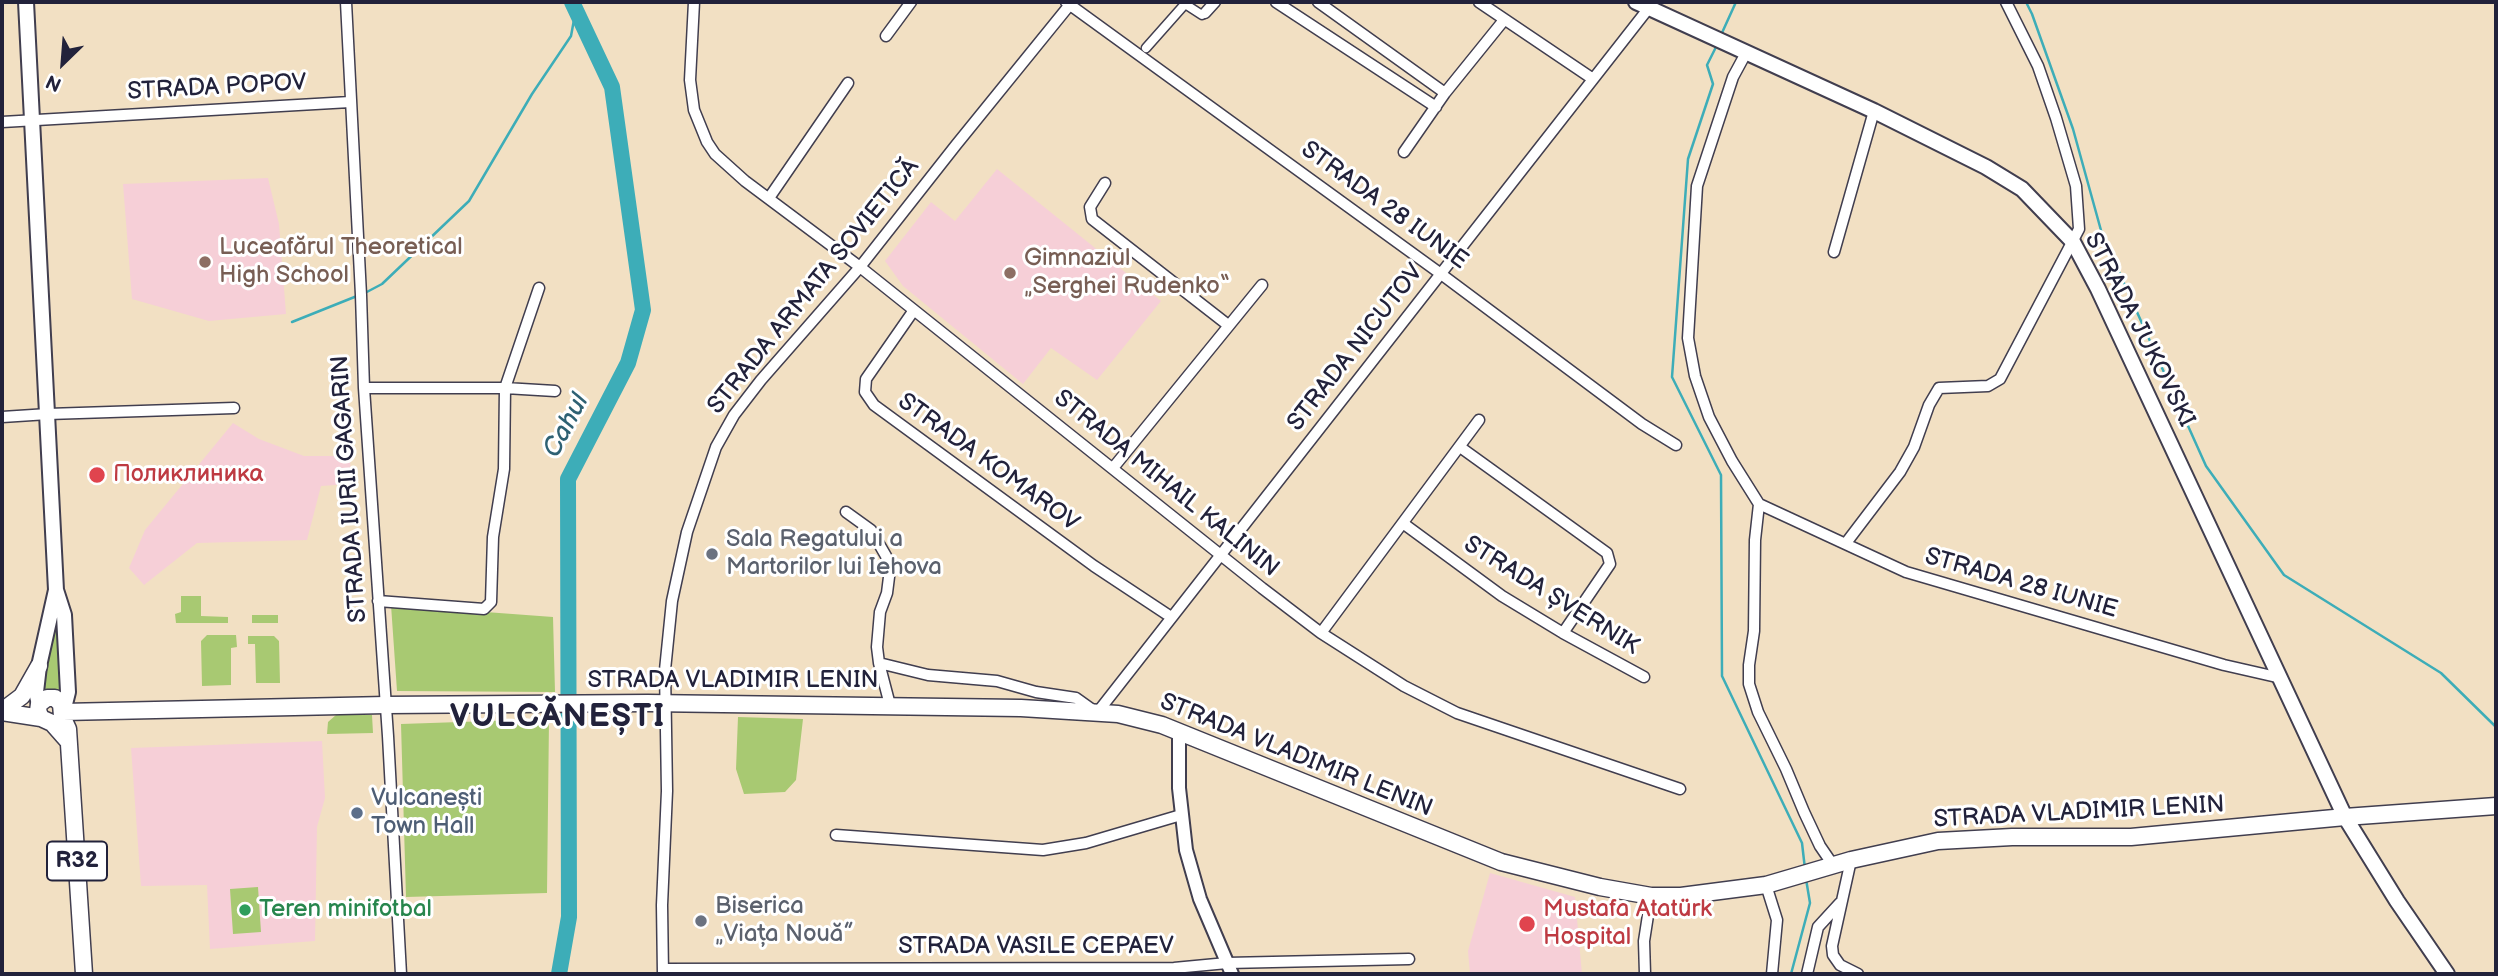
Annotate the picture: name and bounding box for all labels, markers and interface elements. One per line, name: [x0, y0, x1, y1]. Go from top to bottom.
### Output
north arrow: [28, 28, 98, 98]
text: N: [43, 69, 65, 96]
street label: STRADA POPOV: [127, 69, 307, 107]
street label: STRADA 28 IUNIE: [1295, 136, 1473, 276]
street label: STRADA ARMATA SOVIETICĂ: [702, 154, 926, 420]
street label: STRADA JUKOVSKI: [2078, 228, 2200, 432]
place label: Luceafărul Theoretical High School: [219, 234, 463, 290]
place label: Gimnaziul „Serghei Rudenko“: [1024, 245, 1230, 301]
marker: Luceafărul Theoretical High School: [197, 254, 213, 270]
street label: STRADA NICUTOV: [1282, 259, 1430, 437]
marker: Gimnaziul „Serghei Rudenko“: [1002, 265, 1018, 281]
street label: STRADA IURII GAGARIN: [326, 354, 374, 624]
street label: STRADA MIHAIL KALININ: [1048, 384, 1284, 584]
street label: STRADA KOMAROV: [892, 388, 1084, 538]
water label: Cahul: [537, 389, 597, 463]
place label: Поликлиника: [113, 461, 264, 489]
marker: Поликлиника: [87, 465, 107, 485]
place label: Sala Regatului a Martorilor lui Iehova: [726, 526, 942, 582]
street label: STRADA ȘVERNIK: [1458, 530, 1644, 662]
street label: STRADA 28 IUNIE: [1921, 543, 2121, 625]
marker: Sala Regatului a Martorilor lui Iehova: [704, 546, 720, 562]
street label: STRADA VLADIMIR LENIN: [587, 667, 879, 695]
street label: STRADA VLADIMIR LENIN: [1156, 688, 1436, 824]
district label: VULCĂNEȘTI: [451, 699, 665, 737]
place label: Vulcanești Town Hall: [371, 785, 482, 841]
street label: STRADA VLADIMIR LENIN: [1933, 791, 2225, 835]
marker: Vulcanești Town Hall: [349, 805, 365, 821]
road number: R32: [47, 842, 107, 880]
place label: Biserica „Viața Nouă”: [715, 893, 854, 949]
place label: Teren minifotbal: [259, 896, 432, 924]
place label: Mustafa Atatürk Hospital: [1543, 896, 1712, 952]
marker: Teren minifotbal: [237, 902, 253, 918]
marker: Biserica „Viața Nouă”: [693, 913, 709, 929]
marker: Mustafa Atatürk Hospital: [1517, 914, 1537, 934]
street label: STRADA VASILE CEPAEV: [898, 933, 1174, 961]

